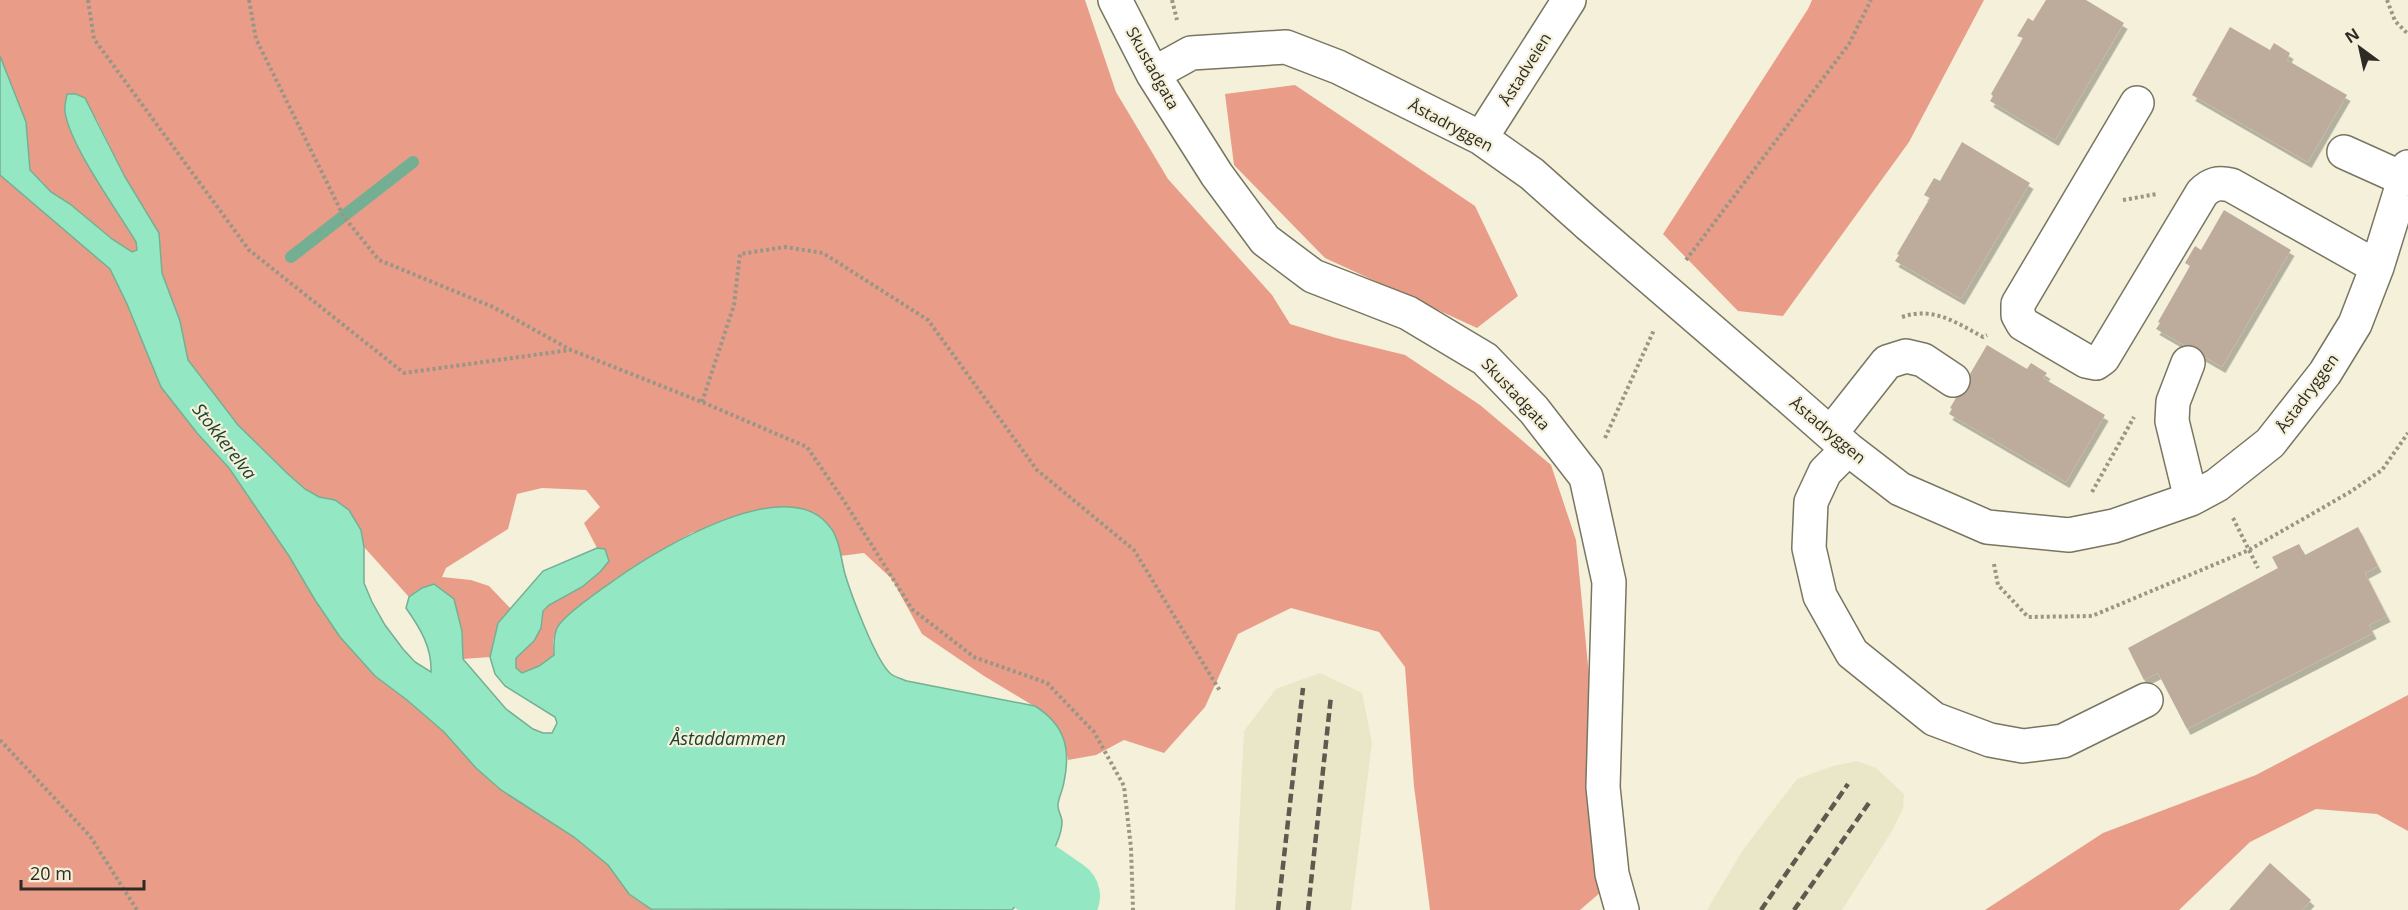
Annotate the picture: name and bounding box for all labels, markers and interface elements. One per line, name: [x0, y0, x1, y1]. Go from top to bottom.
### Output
north arrow: [2330, 18, 2390, 78]
street label: Skustadgata: [1121, 23, 1185, 113]
text: N: [2340, 23, 2363, 48]
street label: Åstadveien: [1494, 28, 1556, 110]
street label: Åstadryggen: [1405, 93, 1497, 157]
street label: Åstadryggen: [2271, 349, 2343, 437]
street label: Skustadgata: [1477, 353, 1555, 435]
street label: Åstadryggen: [1785, 392, 1871, 468]
water label: Stokkerelva: [188, 398, 262, 484]
water label: Åstaddammen: [668, 726, 786, 750]
scale bar: [21, 853, 144, 891]
text: 20 m: [30, 861, 72, 885]

